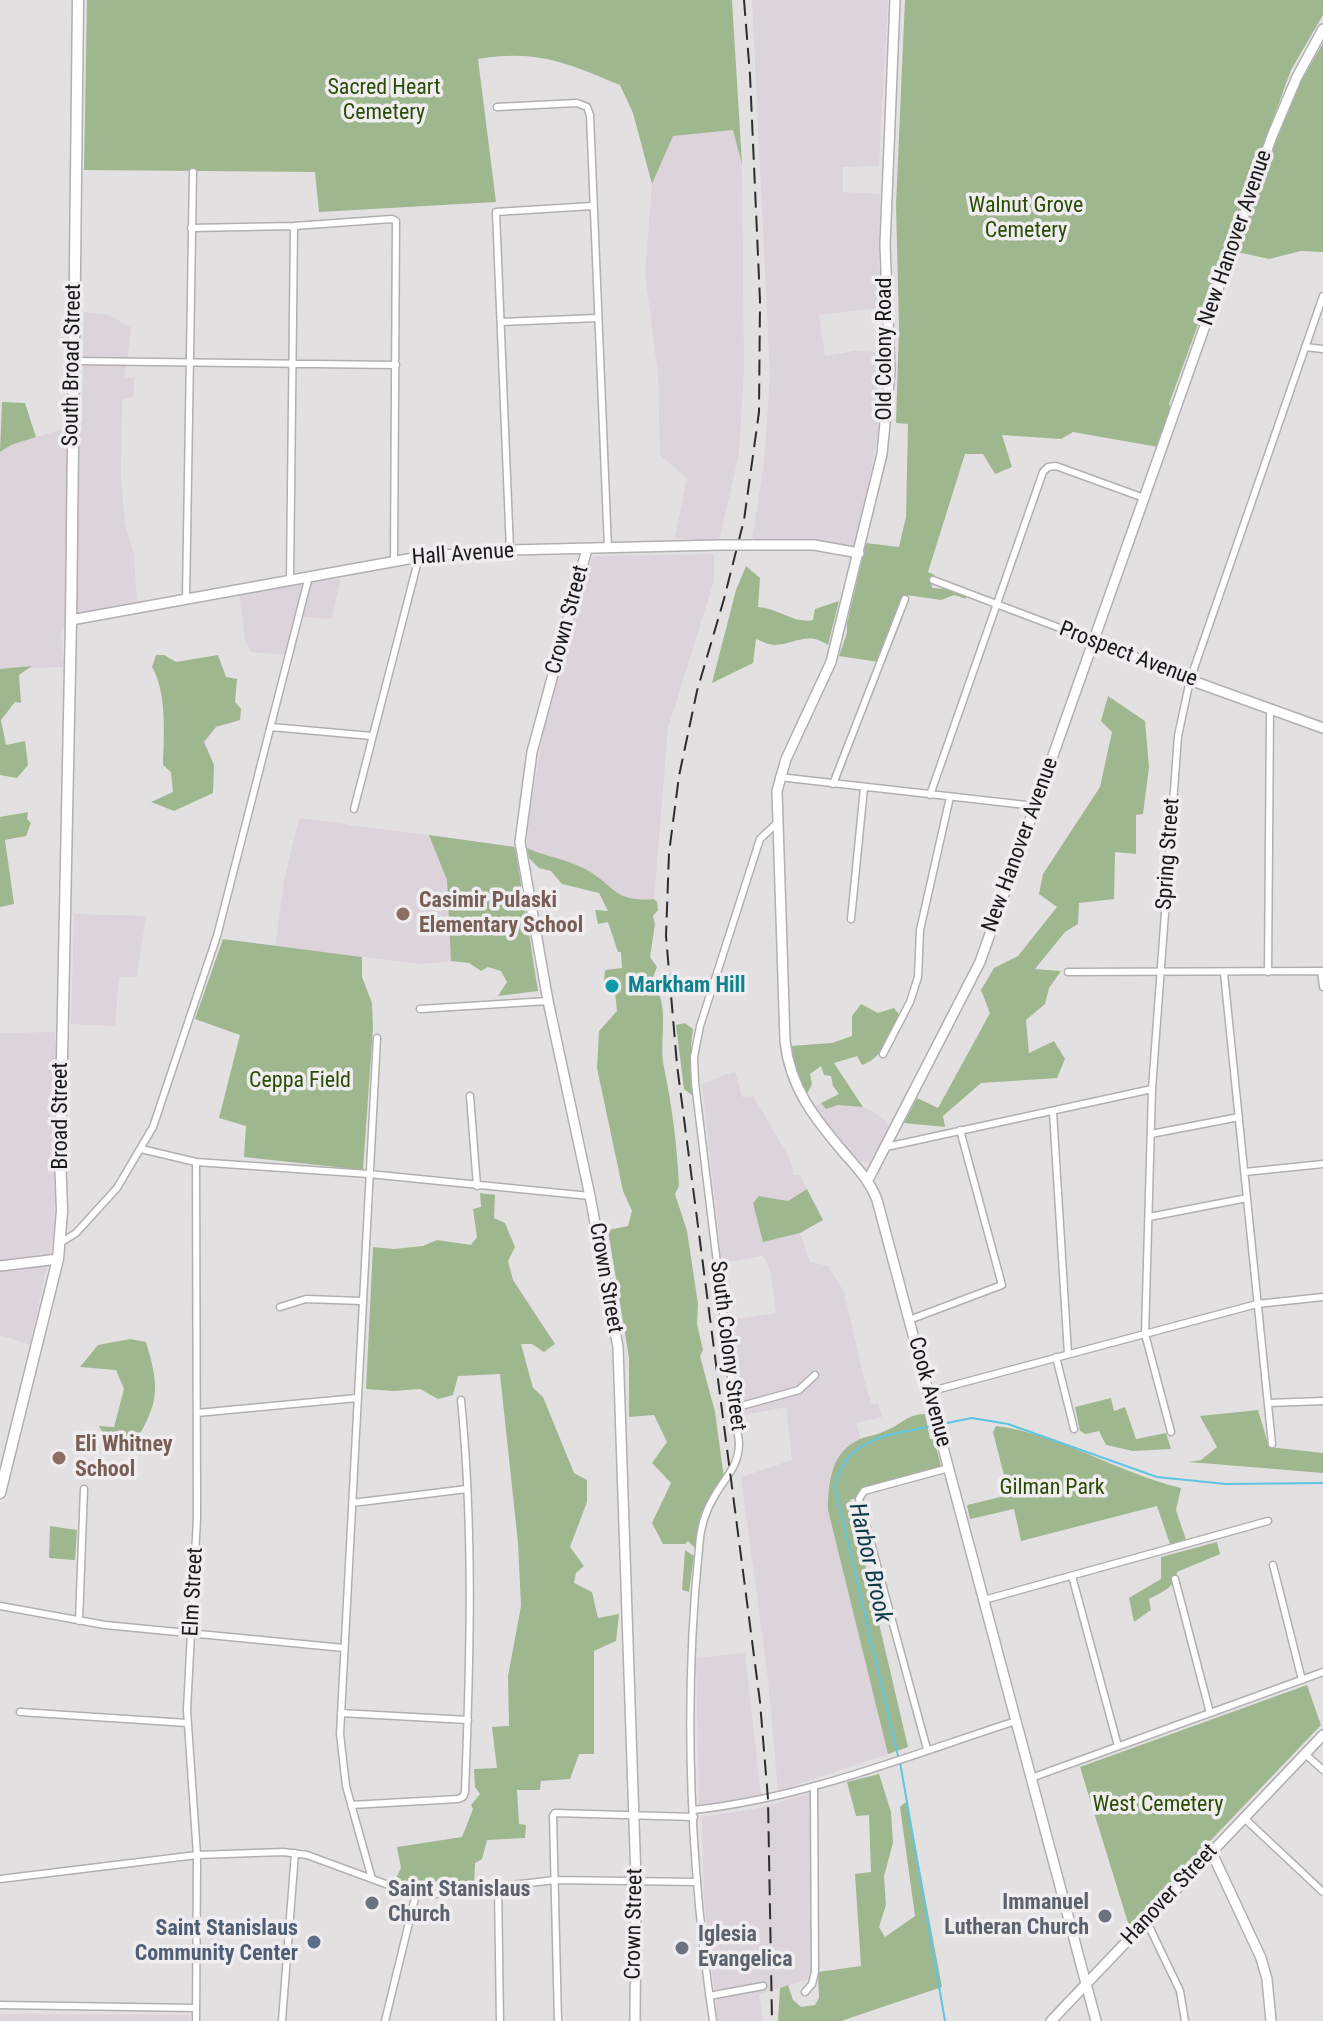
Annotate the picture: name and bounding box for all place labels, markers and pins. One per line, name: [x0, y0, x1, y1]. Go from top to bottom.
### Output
place label: Casimir Pulaski Elementary School: [419, 888, 583, 940]
marker: Casimir Pulaski Elementary School: [394, 905, 412, 923]
place label: Markham Hill: [628, 973, 746, 999]
marker: Markham Hill: [603, 977, 621, 995]
place label: Eli Whitney School: [75, 1432, 173, 1484]
marker: Eli Whitney School: [50, 1449, 68, 1467]
place label: Saint Stanislaus Church: [388, 1877, 530, 1928]
place label: Immanuel Lutheran Church: [944, 1890, 1089, 1942]
marker: Saint Stanislaus Church: [363, 1894, 381, 1912]
marker: Immanuel Lutheran Church: [1096, 1907, 1114, 1925]
place label: Saint Stanislaus Community Center: [135, 1916, 298, 1968]
place label: Iglesia Evangelica: [698, 1922, 793, 1974]
marker: Saint Stanislaus Community Center: [305, 1933, 323, 1951]
marker: Iglesia Evangelica: [673, 1939, 691, 1957]

